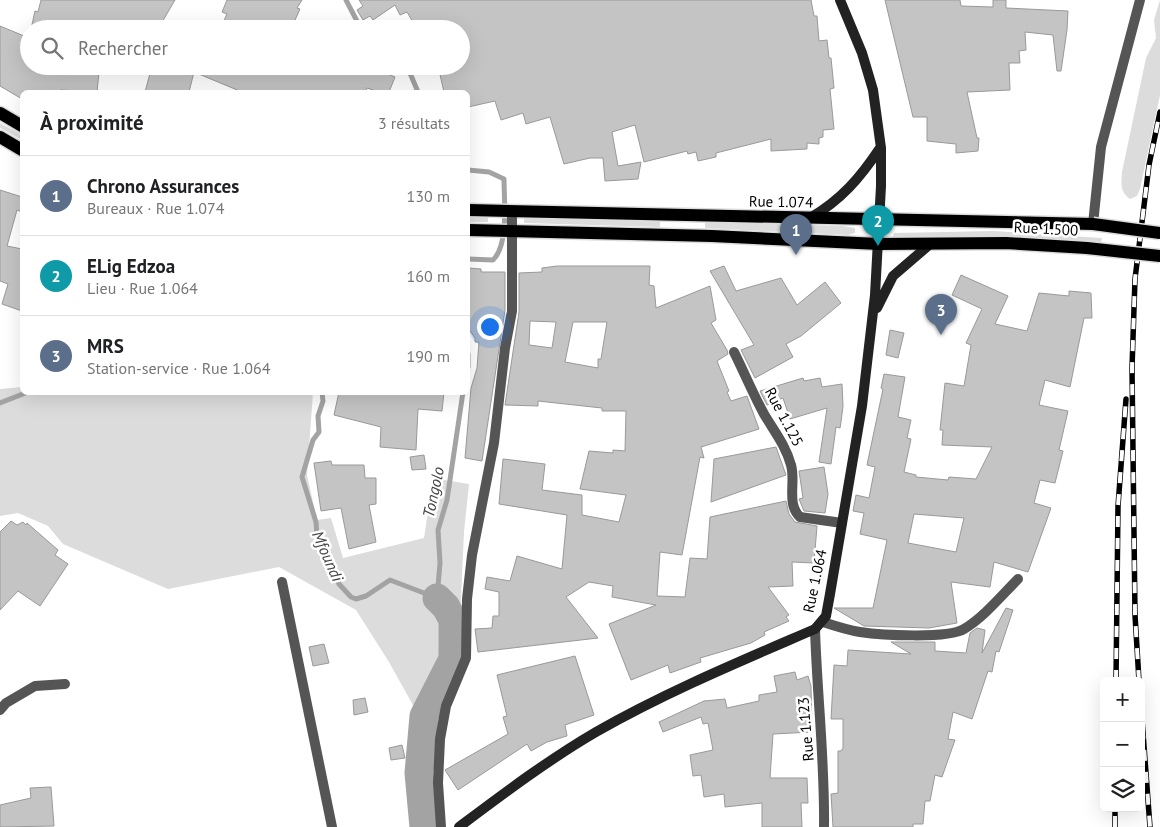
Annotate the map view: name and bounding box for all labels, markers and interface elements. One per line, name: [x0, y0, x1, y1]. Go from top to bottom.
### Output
search box: [20, 20, 470, 75]
icon: search: [38, 34, 66, 62]
text: Rechercher: [78, 36, 168, 60]
text: À proximité: [40, 109, 144, 136]
text: 3 résultats: [378, 113, 450, 133]
text: Chrono Assurances: [87, 174, 239, 198]
text: 1: [51, 186, 61, 206]
text: 130 m: [407, 186, 450, 206]
street label: Rue 1.074: [749, 191, 813, 212]
text: Bureaux · Rue 1.074: [87, 198, 224, 218]
pin: 2: [862, 205, 894, 246]
pin: 1: [780, 214, 812, 255]
street label: Rue 1.500: [1013, 217, 1079, 240]
text: ELig Edzoa: [87, 254, 175, 278]
text: 2: [51, 266, 61, 286]
text: 160 m: [407, 266, 450, 286]
text: Lieu · Rue 1.064: [87, 278, 198, 298]
pin: 3: [925, 294, 957, 335]
your location: [477, 314, 503, 340]
text: MRS: [87, 334, 124, 358]
text: 3: [51, 346, 61, 366]
text: 190 m: [407, 346, 450, 366]
text: Station-service · Rue 1.064: [87, 358, 270, 378]
street label: Rue 1.125: [761, 384, 808, 450]
water label: Tongolo: [418, 465, 448, 519]
water label: Mfoundi: [308, 528, 348, 585]
street label: Rue 1.064: [799, 547, 830, 614]
map controls: [1100, 677, 1145, 812]
button: +: [1100, 677, 1145, 722]
street label: Rue 1.123: [793, 696, 818, 762]
button: −: [1100, 722, 1145, 767]
button: layers: [1100, 767, 1145, 812]

